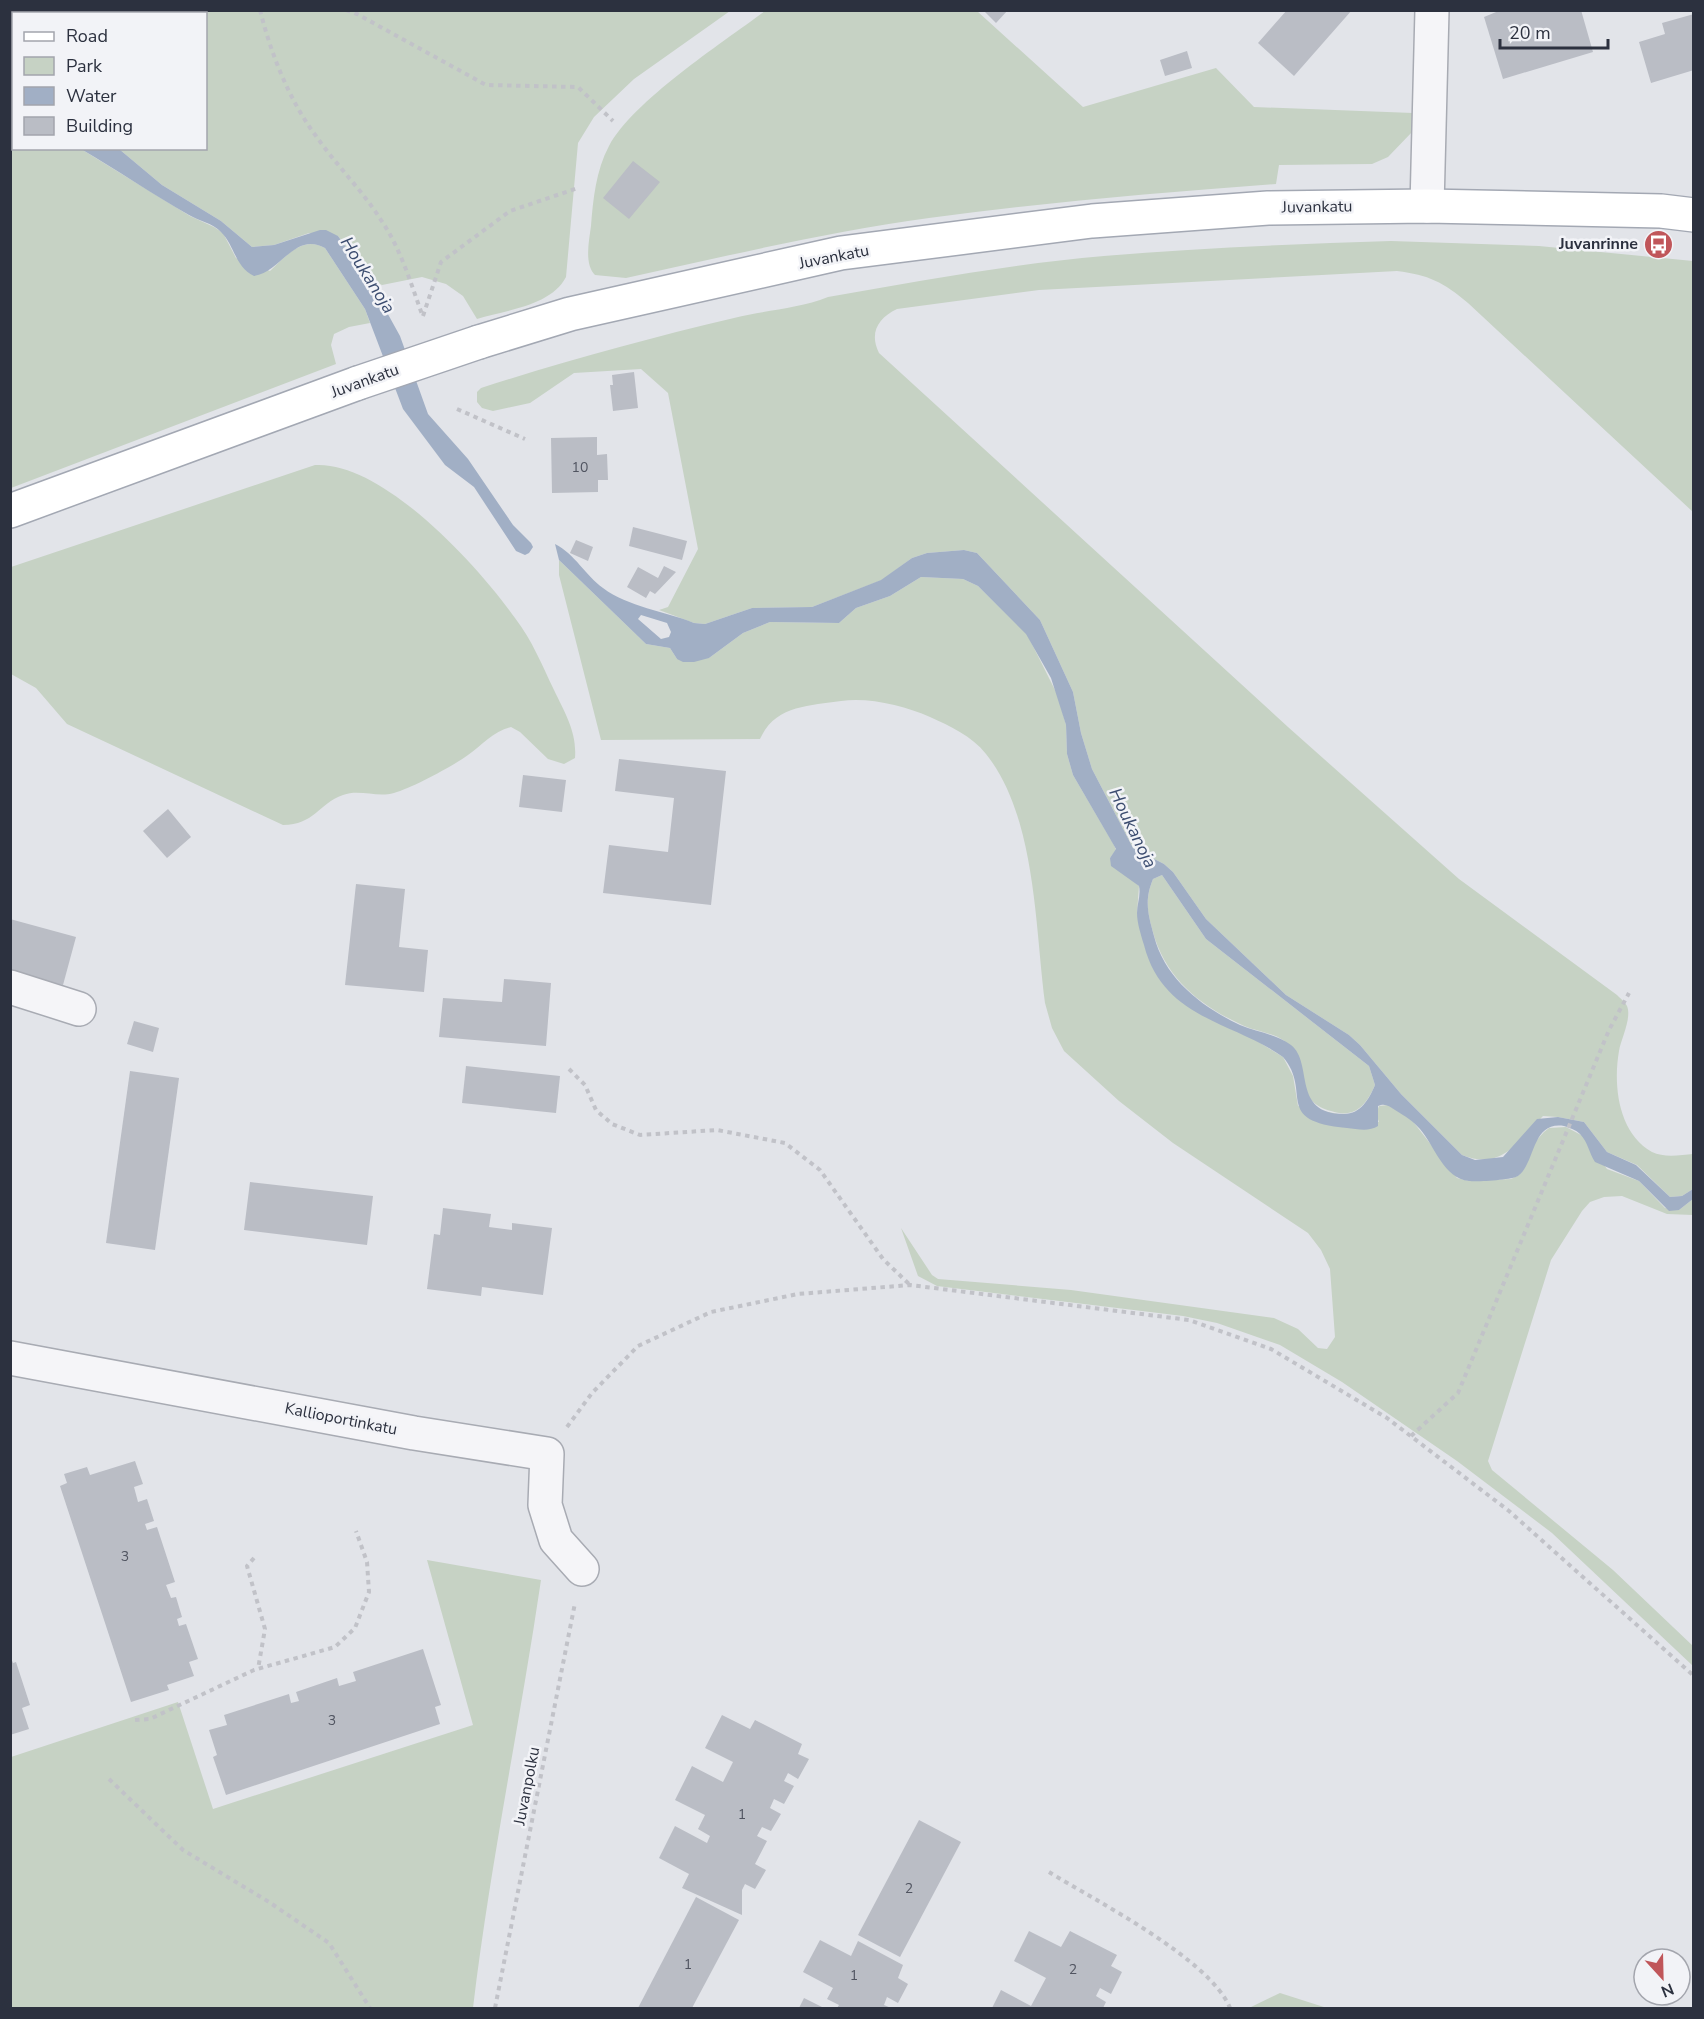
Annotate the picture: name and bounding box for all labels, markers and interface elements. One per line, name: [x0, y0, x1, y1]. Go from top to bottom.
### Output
legend: [12, 12, 207, 150]
scale bar: [1500, 12, 1608, 50]
text: 20 m: [1509, 21, 1551, 45]
text: Road: [66, 24, 108, 48]
text: Park: [66, 54, 103, 78]
text: Water: [66, 84, 117, 108]
text: Building: [66, 114, 133, 138]
street label: Juvankatu: [1280, 195, 1353, 219]
bus stop icon: Juvanrinne: [1643, 228, 1675, 260]
water label: Houkanoja: [335, 232, 401, 318]
place label: Juvanrinne: [1558, 233, 1638, 255]
street label: Juvankatu: [796, 239, 871, 275]
street label: Juvankatu: [327, 359, 402, 404]
house number: 10: [572, 458, 588, 477]
water label: Houkanoja: [1103, 784, 1163, 872]
street label: Kallioportinkatu: [283, 1397, 399, 1441]
house number: 3: [121, 1547, 129, 1566]
house number: 3: [328, 1711, 336, 1730]
street label: Juvanpolku: [508, 1745, 545, 1828]
house number: 1: [738, 1805, 746, 1824]
house number: 2: [905, 1879, 913, 1898]
north arrow: [1632, 1947, 1692, 2007]
house number: 1: [684, 1955, 692, 1974]
house number: 2: [1069, 1960, 1077, 1979]
house number: 1: [850, 1966, 858, 1985]
text: N: [1658, 1978, 1677, 2002]

